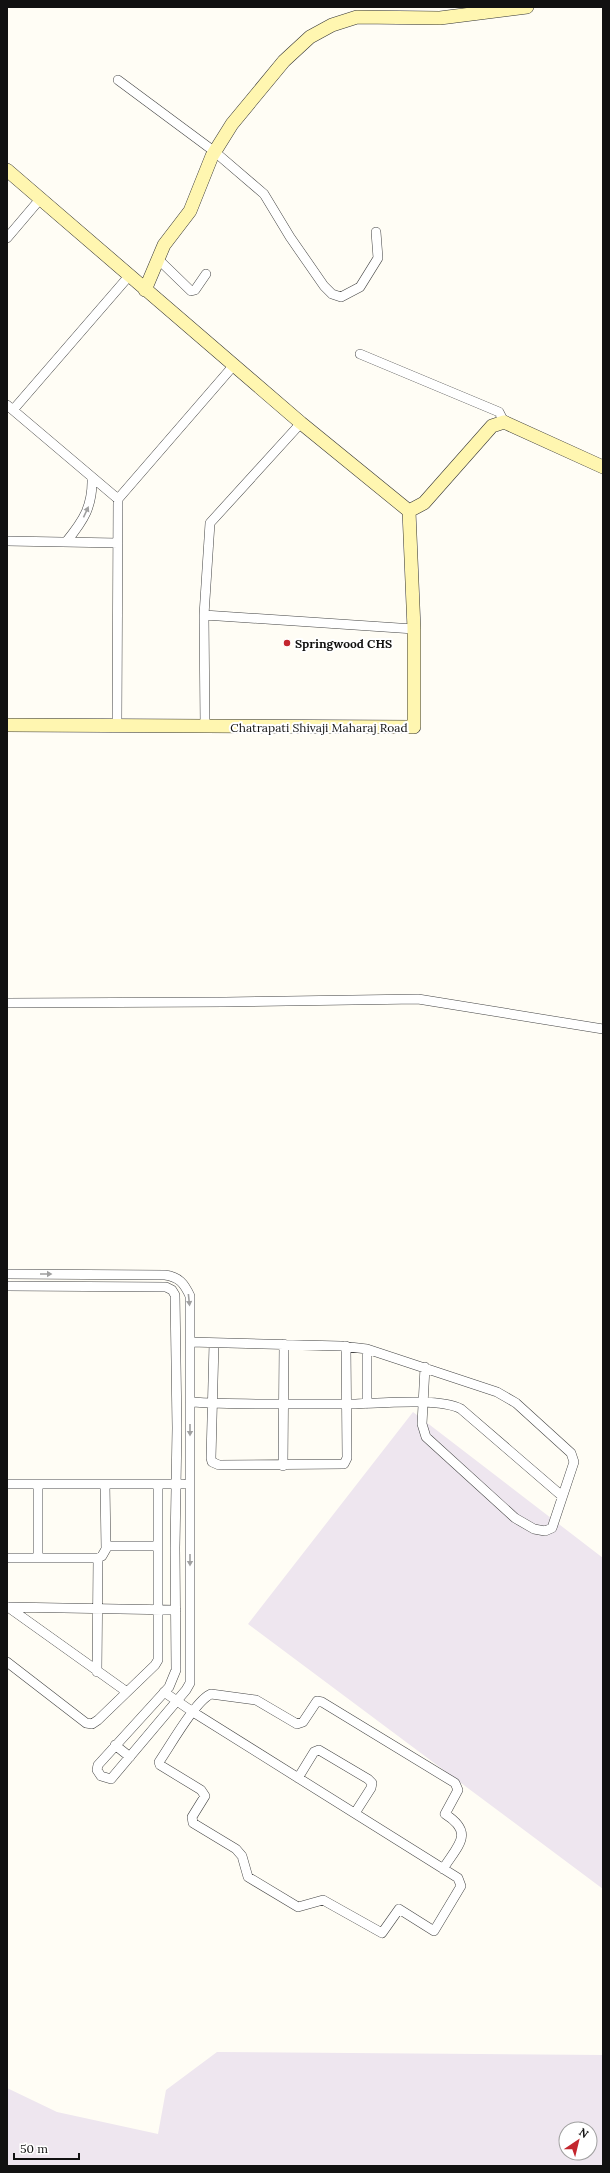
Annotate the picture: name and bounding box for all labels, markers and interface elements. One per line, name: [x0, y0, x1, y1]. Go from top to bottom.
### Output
one-way arrow: [83, 507, 89, 518]
place label: Springwood CHS: [295, 636, 392, 651]
marker: Springwood CHS: [282, 638, 292, 648]
street label: Chatrapati Shivaji Maharaj Road: [230, 720, 408, 735]
one-way arrow: [40, 1271, 53, 1277]
one-way arrow: [186, 1294, 193, 1306]
one-way arrow: [187, 1424, 193, 1437]
one-way arrow: [187, 1554, 193, 1567]
north arrow: [558, 2121, 598, 2161]
text: N: [576, 2125, 592, 2141]
scale bar: [14, 2135, 79, 2161]
text: 50 m: [20, 2141, 48, 2156]

